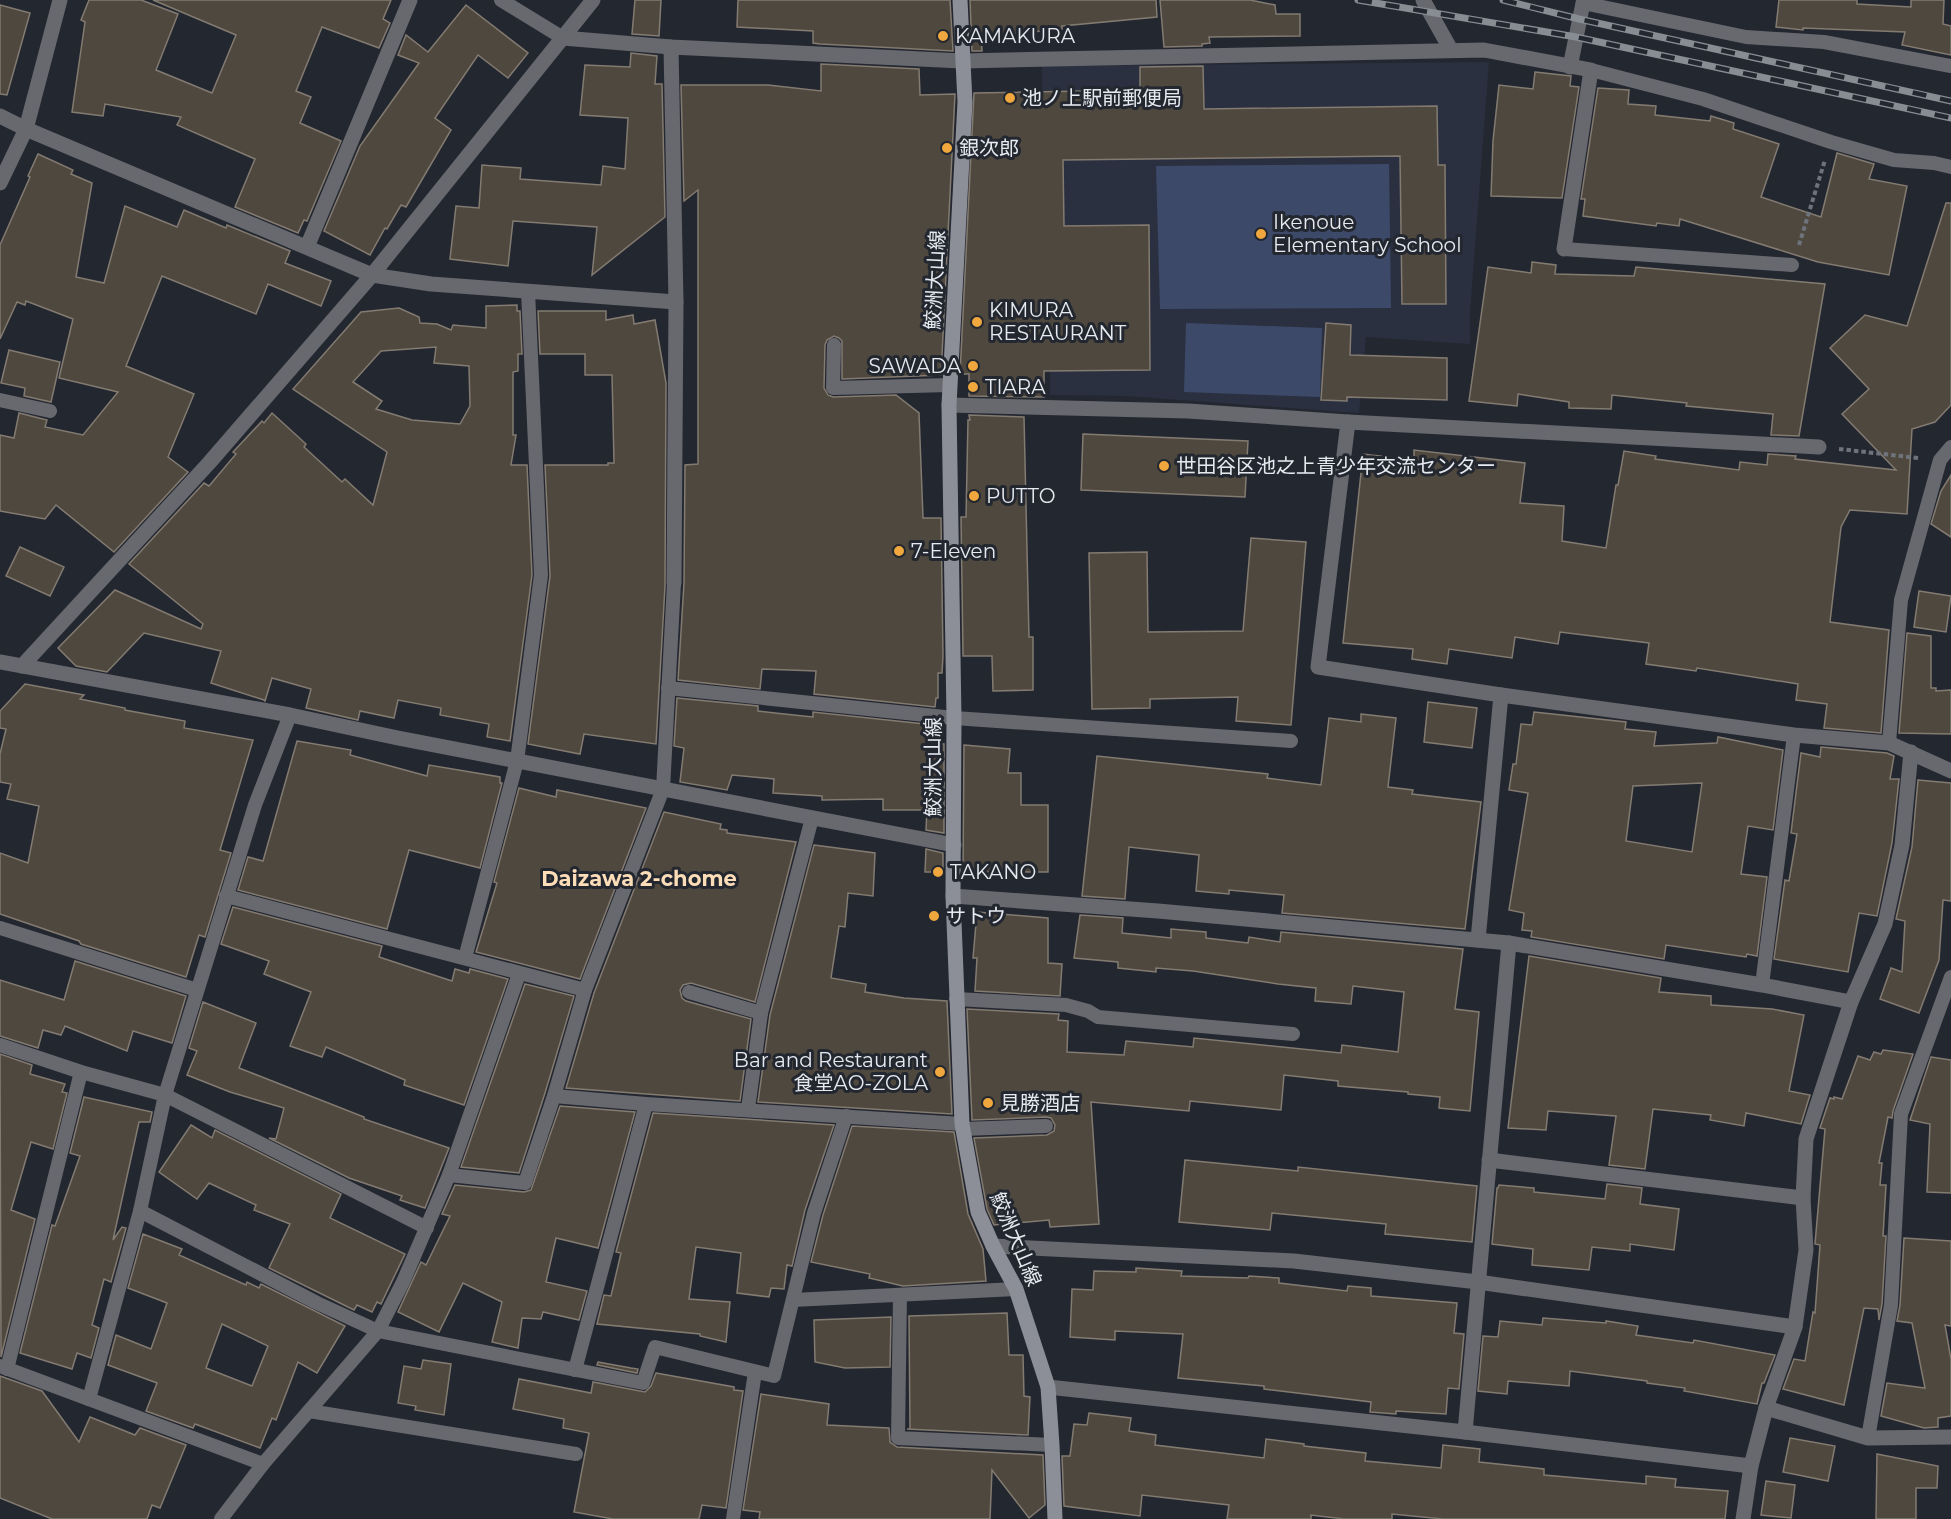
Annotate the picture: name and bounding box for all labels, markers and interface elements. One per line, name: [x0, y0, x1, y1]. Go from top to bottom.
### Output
place label: KAMAKURA: [955, 24, 1076, 48]
marker: KAMAKURA: [936, 29, 950, 43]
place label: 池ノ上駅前郵便局: [1022, 86, 1182, 110]
marker: 池ノ上駅前郵便局: [1003, 91, 1017, 105]
place label: 銀次郎: [959, 136, 1019, 160]
marker: 銀次郎: [940, 141, 954, 155]
place label: Ikenoue Elementary School: [1273, 210, 1462, 257]
marker: Ikenoue Elementary School: [1254, 227, 1268, 241]
street label: 鮫洲大山線: [920, 229, 950, 331]
place label: KIMURA RESTAURANT: [989, 298, 1127, 345]
marker: KIMURA RESTAURANT: [970, 315, 984, 329]
place label: SAWADA: [869, 354, 962, 378]
marker: SAWADA: [966, 359, 980, 373]
place label: TIARA: [985, 375, 1046, 399]
marker: TIARA: [966, 380, 980, 394]
place label: 世田谷区池之上青少年交流センター: [1176, 454, 1496, 478]
marker: 世田谷区池之上青少年交流センター: [1157, 459, 1171, 473]
place label: PUTTO: [986, 484, 1056, 508]
marker: PUTTO: [967, 489, 981, 503]
place label: 7-Eleven: [911, 539, 996, 563]
marker: 7-Eleven: [892, 544, 906, 558]
street label: 鮫洲大山線: [921, 717, 945, 817]
place label: TAKANO: [950, 860, 1036, 884]
marker: TAKANO: [931, 865, 945, 879]
district label: Daizawa 2-chome: [541, 866, 737, 891]
place label: サトウ: [946, 904, 1006, 928]
marker: サトウ: [927, 909, 941, 923]
place label: Bar and Restaurant 食堂AO-ZOLA: [734, 1048, 929, 1095]
marker: Bar and Restaurant 食堂AO-ZOLA: [933, 1065, 947, 1079]
place label: 見勝酒店: [1000, 1091, 1080, 1115]
marker: 見勝酒店: [981, 1096, 995, 1110]
street label: 鮫洲大山線: [985, 1188, 1047, 1290]

